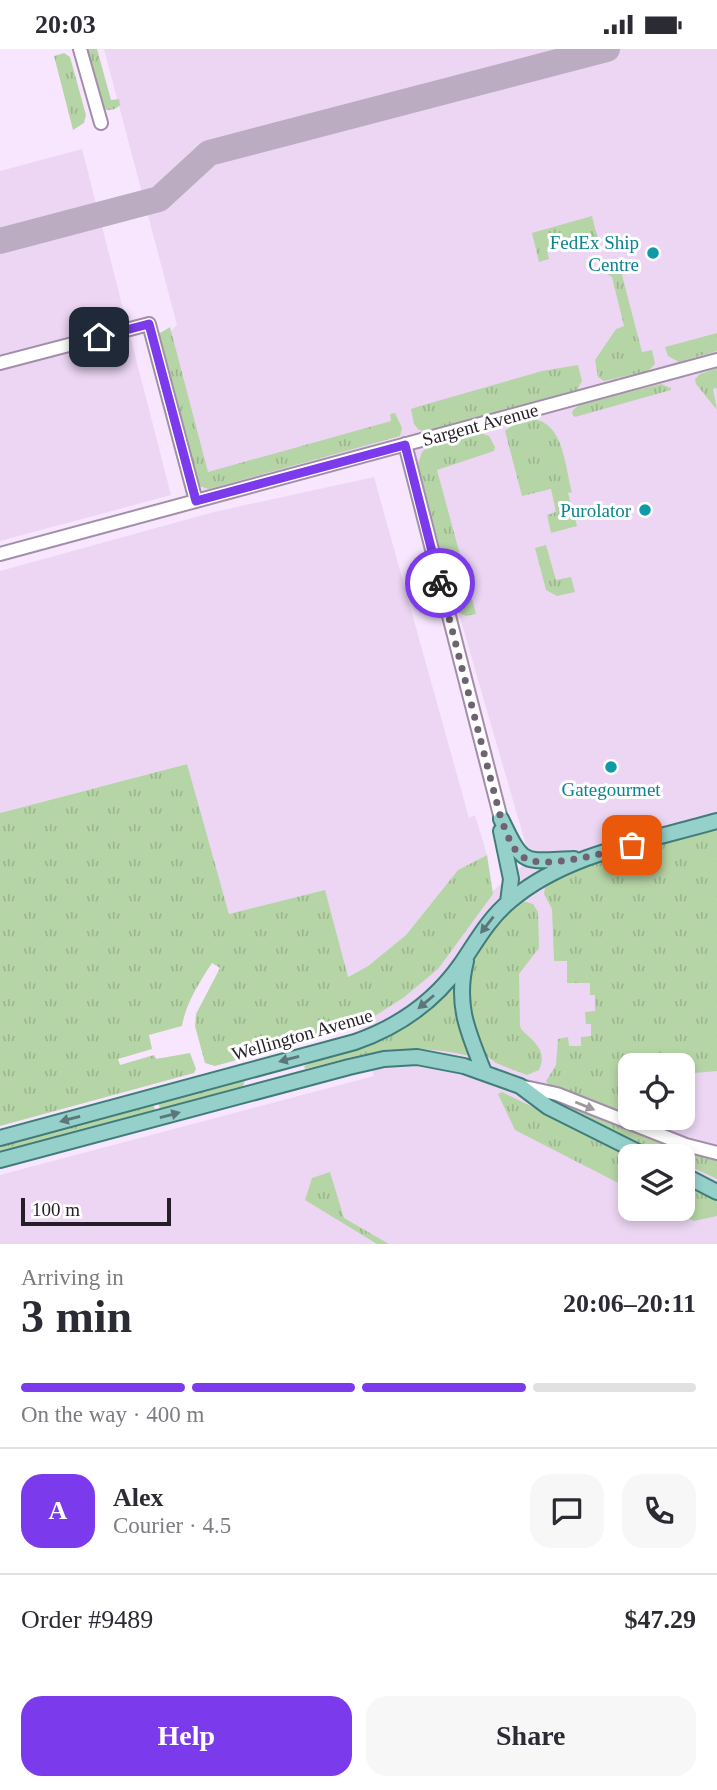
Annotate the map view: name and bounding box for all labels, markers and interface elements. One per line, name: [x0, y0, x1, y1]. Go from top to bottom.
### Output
text: 20:03: [35, 10, 96, 39]
place label: FedEx Ship Centre: [550, 232, 639, 275]
marker: FedEx Ship Centre: [645, 245, 661, 261]
pin: [69, 307, 129, 367]
icon: home: [80, 318, 118, 356]
street label: Sargent Avenue: [420, 399, 540, 450]
place label: Purolator: [560, 500, 632, 521]
marker: Purolator: [637, 502, 653, 518]
courier: [405, 548, 475, 618]
icon: bike: [421, 564, 459, 602]
marker: Gategourmet: [603, 759, 619, 775]
place label: Gategourmet: [561, 779, 661, 800]
pin: [602, 815, 662, 875]
icon: bag: [613, 826, 651, 864]
one-way arrow: [480, 915, 495, 933]
one-way arrow: [417, 994, 434, 1009]
street label: Wellington Avenue: [229, 1004, 375, 1065]
map controls: [618, 1053, 695, 1221]
button: locate: [618, 1053, 695, 1130]
one-way arrow: [278, 1054, 300, 1065]
one-way arrow: [575, 1100, 596, 1111]
one-way arrow: [160, 1110, 181, 1120]
one-way arrow: [59, 1115, 80, 1125]
button: layers: [618, 1144, 695, 1221]
scale bar: [21, 1195, 172, 1227]
text: 100 m: [32, 1199, 80, 1220]
text: Arriving in: [21, 1265, 124, 1290]
text: 20:06–20:11: [563, 1289, 696, 1318]
text: 3 min: [21, 1291, 132, 1342]
text: On the way · 400 m: [21, 1402, 204, 1427]
button: chat: [530, 1474, 604, 1548]
button: phone: [622, 1474, 696, 1548]
text: Alex: [113, 1483, 164, 1512]
text: A: [49, 1496, 67, 1525]
text: Courier · 4.5: [113, 1513, 231, 1538]
text: Order #9489: [21, 1605, 153, 1634]
text: $47.29: [625, 1605, 696, 1634]
button: Help: [21, 1696, 352, 1776]
button: Share: [366, 1696, 696, 1776]

